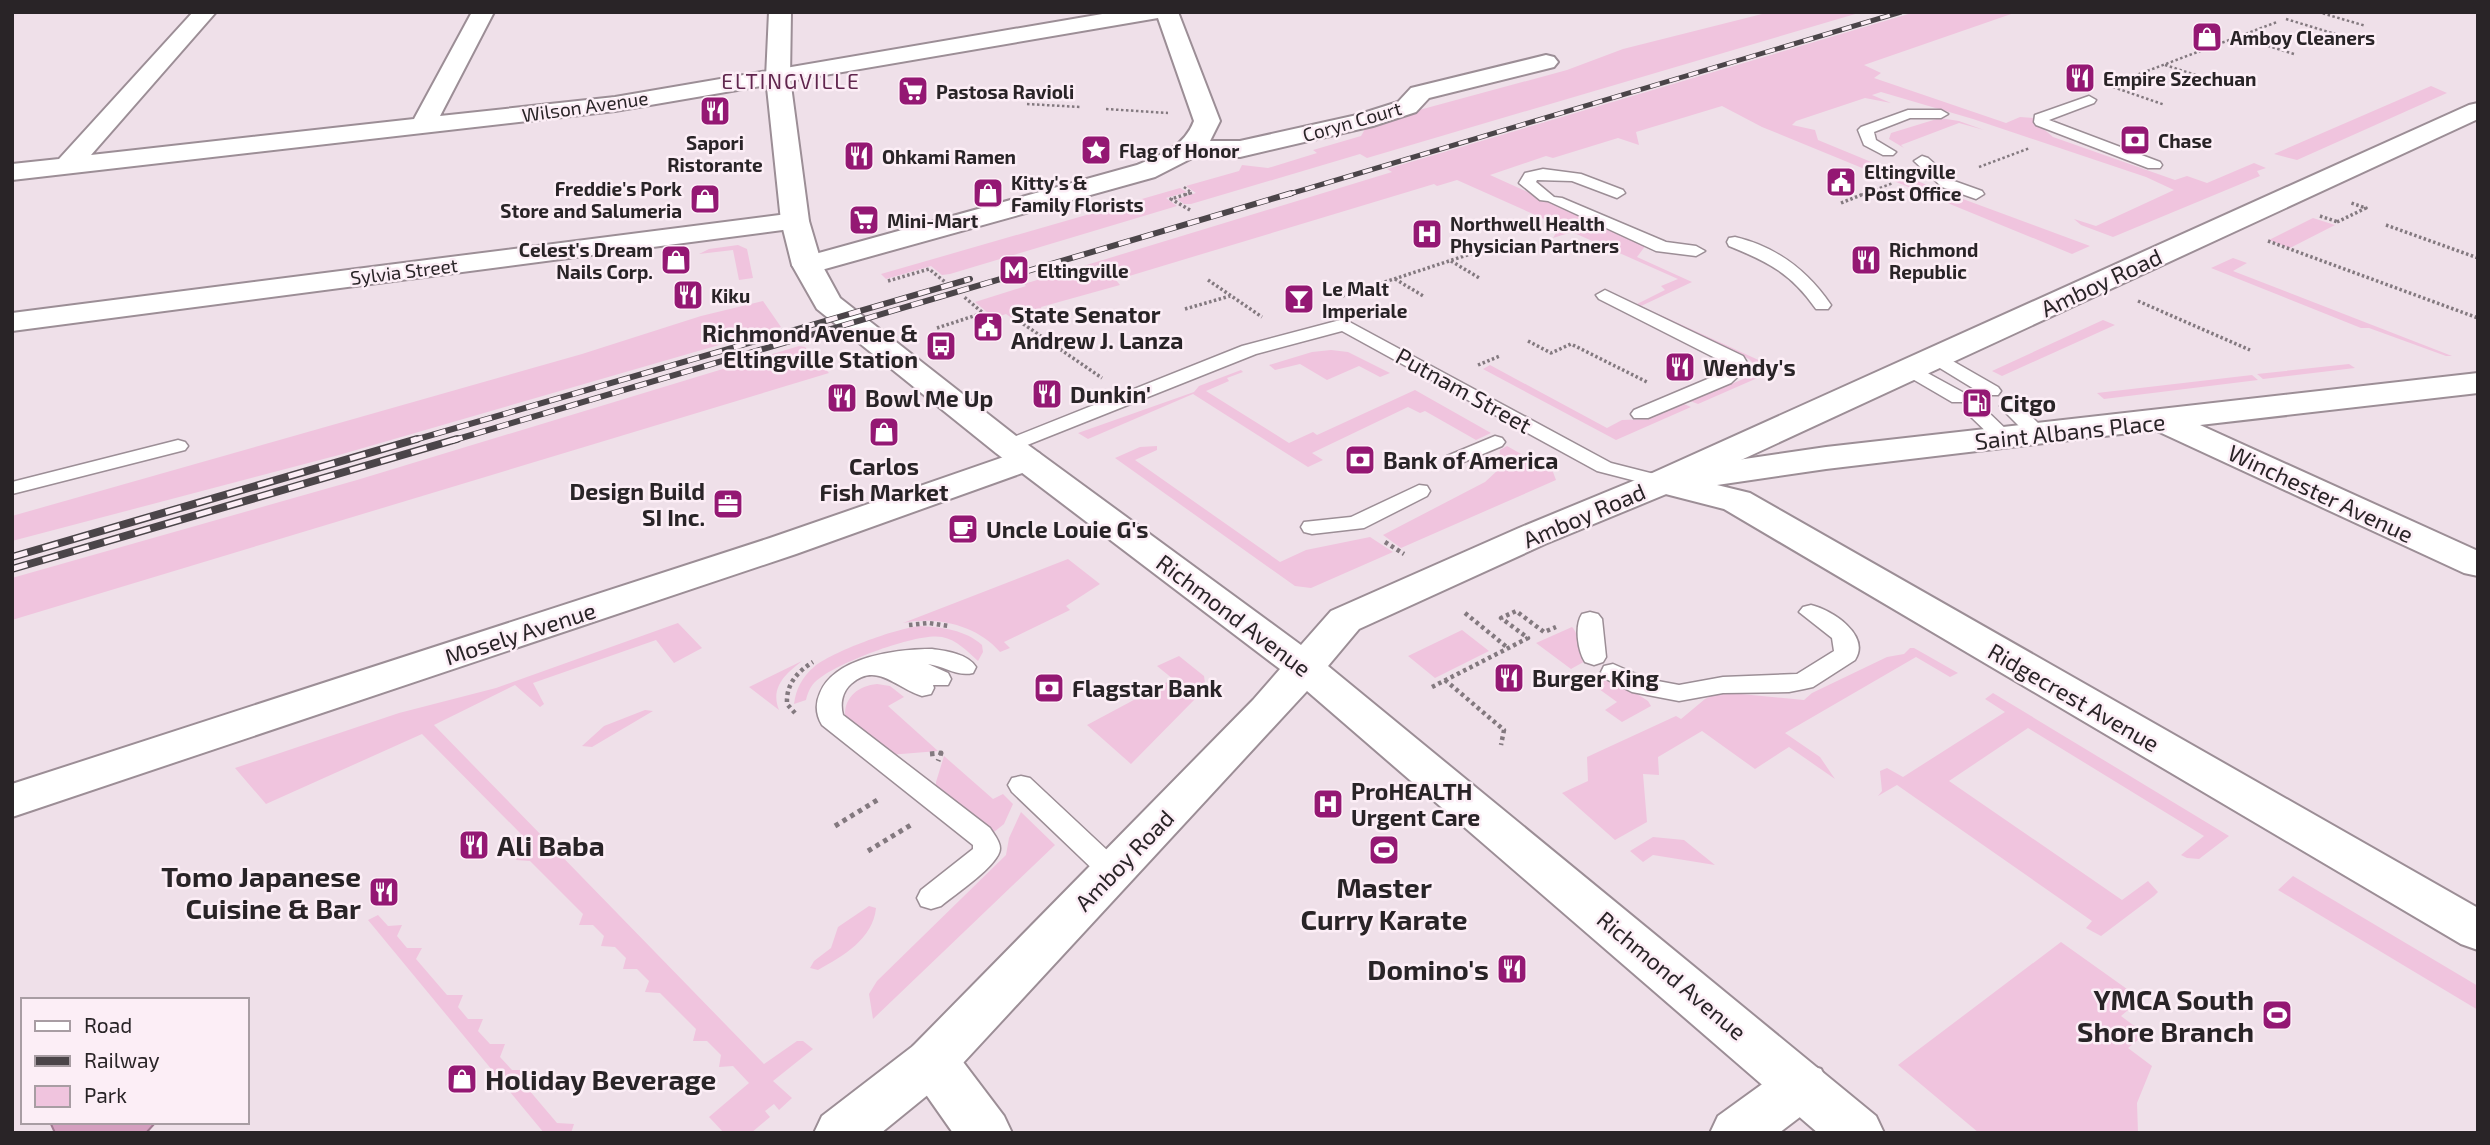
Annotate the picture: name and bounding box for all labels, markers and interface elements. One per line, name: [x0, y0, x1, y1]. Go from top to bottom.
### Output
shop icon: Amboy Cleaners: [2190, 20, 2224, 54]
place label: Amboy Cleaners: [2230, 26, 2375, 50]
restaurant icon: Empire Szechuan: [2063, 61, 2097, 95]
place label: Empire Szechuan: [2103, 67, 2257, 90]
district label: ELTINGVILLE: [721, 68, 861, 93]
supermarket icon: Pastosa Ravioli: [896, 74, 930, 108]
place label: Pastosa Ravioli: [936, 80, 1074, 103]
street label: Wilson Avenue: [520, 86, 650, 126]
restaurant icon: Sapori Ristorante: [698, 94, 732, 128]
street label: Coryn Court: [1300, 96, 1404, 146]
bank icon: Chase: [2118, 123, 2152, 157]
place label: Chase: [2158, 129, 2213, 152]
place label: Sapori Ristorante: [667, 131, 763, 176]
place icon: Flag of Honor: [1079, 133, 1113, 167]
restaurant icon: Ohkami Ramen: [842, 139, 876, 173]
place label: Flag of Honor: [1119, 139, 1239, 162]
place label: Ohkami Ramen: [882, 145, 1016, 168]
place label: Eltingville Post Office: [1864, 160, 1962, 205]
public building icon: Eltingville Post Office: [1824, 165, 1858, 199]
place label: Kitty's & Family Florists: [1011, 171, 1144, 217]
shop icon: Kitty's & Family Florists: [971, 176, 1005, 210]
place label: Freddie's Pork Store and Salumeria: [500, 177, 682, 222]
shop icon: Freddie's Pork Store and Salumeria: [688, 182, 722, 216]
supermarket icon: Mini-Mart: [847, 203, 881, 237]
place label: Mini-Mart: [887, 209, 978, 232]
place label: Northwell Health Physician Partners: [1450, 212, 1619, 258]
hospital icon: Northwell Health Physician Partners: [1410, 217, 1444, 251]
place label: Celest's Dream Nails Corp.: [519, 238, 653, 283]
place label: Richmond Republic: [1889, 238, 1978, 283]
street label: Amboy Road: [2036, 242, 2166, 322]
shop icon: Celest's Dream Nails Corp.: [659, 243, 693, 277]
restaurant icon: Richmond Republic: [1849, 243, 1883, 277]
street label: Sylvia Street: [349, 253, 459, 289]
metro station icon: Eltingville: [997, 253, 1031, 287]
place label: Eltingville: [1037, 259, 1129, 282]
place label: Le Malt Imperiale: [1322, 277, 1408, 322]
restaurant icon: Kiku: [671, 278, 705, 312]
bar icon: Le Malt Imperiale: [1282, 282, 1316, 316]
place label: Kiku: [711, 284, 750, 307]
place label: State Senator Andrew J. Lanza: [1011, 300, 1183, 354]
public building icon: State Senator Andrew J. Lanza: [971, 310, 1005, 344]
place label: Richmond Avenue & Eltingville Station: [702, 319, 918, 373]
bus stop icon: Richmond Avenue & Eltingville Station: [924, 329, 958, 363]
street label: Putnam Street: [1391, 341, 1537, 439]
restaurant icon: Wendy's: [1663, 350, 1697, 384]
place label: Wendy's: [1703, 353, 1796, 381]
restaurant icon: Dunkin': [1030, 377, 1064, 411]
place label: Dunkin': [1070, 380, 1151, 408]
restaurant icon: Bowl Me Up: [825, 381, 859, 415]
place label: Bowl Me Up: [865, 384, 993, 412]
fuel station icon: Citgo: [1960, 386, 1994, 420]
place label: Citgo: [2000, 389, 2056, 417]
street label: Saint Albans Place: [1973, 407, 2167, 455]
shop icon: Carlos Fish Market: [867, 415, 901, 449]
street label: Winchester Avenue: [2224, 438, 2418, 548]
bank icon: Bank of America: [1343, 443, 1377, 477]
place label: Bank of America: [1383, 446, 1558, 474]
place label: Carlos Fish Market: [820, 452, 948, 506]
place label: Design Build SI Inc.: [570, 477, 705, 531]
street label: Amboy Road: [1519, 477, 1649, 553]
office icon: Design Build SI Inc.: [711, 487, 745, 521]
cafe icon: Uncle Louie G's: [946, 512, 980, 546]
place label: Uncle Louie G's: [986, 515, 1149, 543]
street label: Richmond Avenue: [1151, 548, 1317, 682]
street label: Mosely Avenue: [441, 595, 599, 671]
street label: Ridgecrest Avenue: [1984, 637, 2164, 757]
restaurant icon: Burger King: [1492, 661, 1526, 695]
place label: Burger King: [1532, 664, 1659, 692]
bank icon: Flagstar Bank: [1032, 671, 1066, 705]
place label: Flagstar Bank: [1072, 674, 1223, 702]
place label: ProHEALTH Urgent Care: [1351, 777, 1480, 831]
hospital icon: ProHEALTH Urgent Care: [1311, 787, 1345, 821]
street label: Amboy Road: [1069, 803, 1179, 917]
restaurant icon: Ali Baba: [457, 828, 491, 862]
place label: Ali Baba: [497, 828, 605, 862]
sports icon: Master Curry Karate: [1367, 833, 1401, 867]
place label: Tomo Japanese Cuisine & Bar: [161, 859, 361, 925]
place label: Master Curry Karate: [1300, 870, 1468, 936]
restaurant icon: Tomo Japanese Cuisine & Bar: [367, 875, 401, 909]
street label: Richmond Avenue: [1592, 905, 1752, 1045]
place label: Domino's: [1367, 952, 1489, 986]
restaurant icon: Domino's: [1495, 952, 1529, 986]
place label: YMCA South Shore Branch: [2077, 982, 2254, 1048]
legend: [21, 998, 248, 1124]
sports icon: YMCA South Shore Branch: [2260, 998, 2294, 1032]
text: Road: [84, 1012, 132, 1037]
text: Railway: [84, 1047, 160, 1072]
shop icon: Holiday Beverage: [445, 1062, 479, 1096]
place label: Holiday Beverage: [485, 1062, 716, 1096]
text: Park: [84, 1082, 127, 1107]

